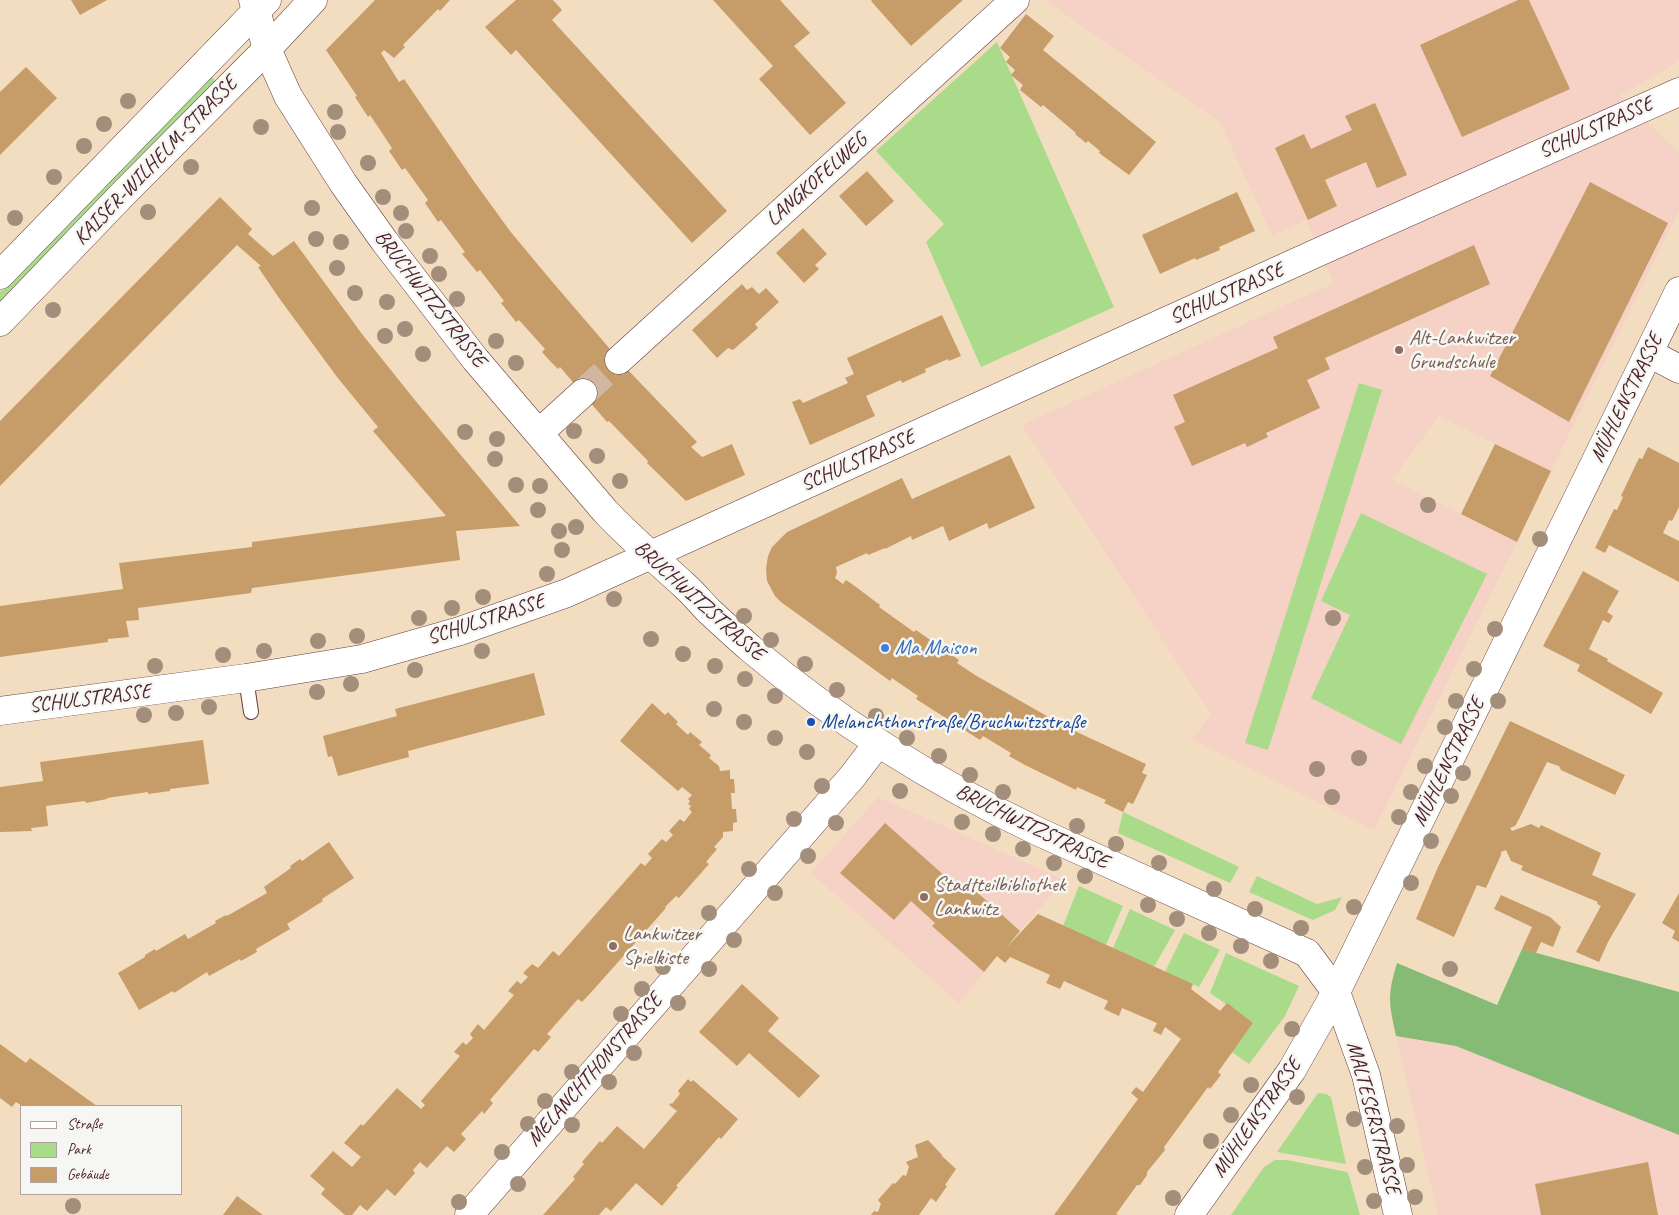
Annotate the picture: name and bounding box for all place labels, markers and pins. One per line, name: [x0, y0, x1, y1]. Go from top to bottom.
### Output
place label: Alt-Lankwitzer Grundschule: [1409, 325, 1515, 375]
marker: Alt-Lankwitzer Grundschule: [1393, 344, 1405, 356]
place label: Ma Maison: [895, 635, 977, 661]
marker: Ma Maison: [879, 642, 891, 654]
place label: Melanchthonstraße/Bruchwitzstraße: [821, 709, 1085, 735]
marker: Melanchthonstraße/Bruchwitzstraße: [805, 716, 817, 728]
place label: Stadtteilbibliothek Lankwitz: [934, 872, 1065, 922]
marker: Stadtteilbibliothek Lankwitz: [918, 891, 930, 903]
place label: Lankwitzer Spielkiste: [623, 921, 701, 971]
marker: Lankwitzer Spielkiste: [607, 940, 619, 952]

